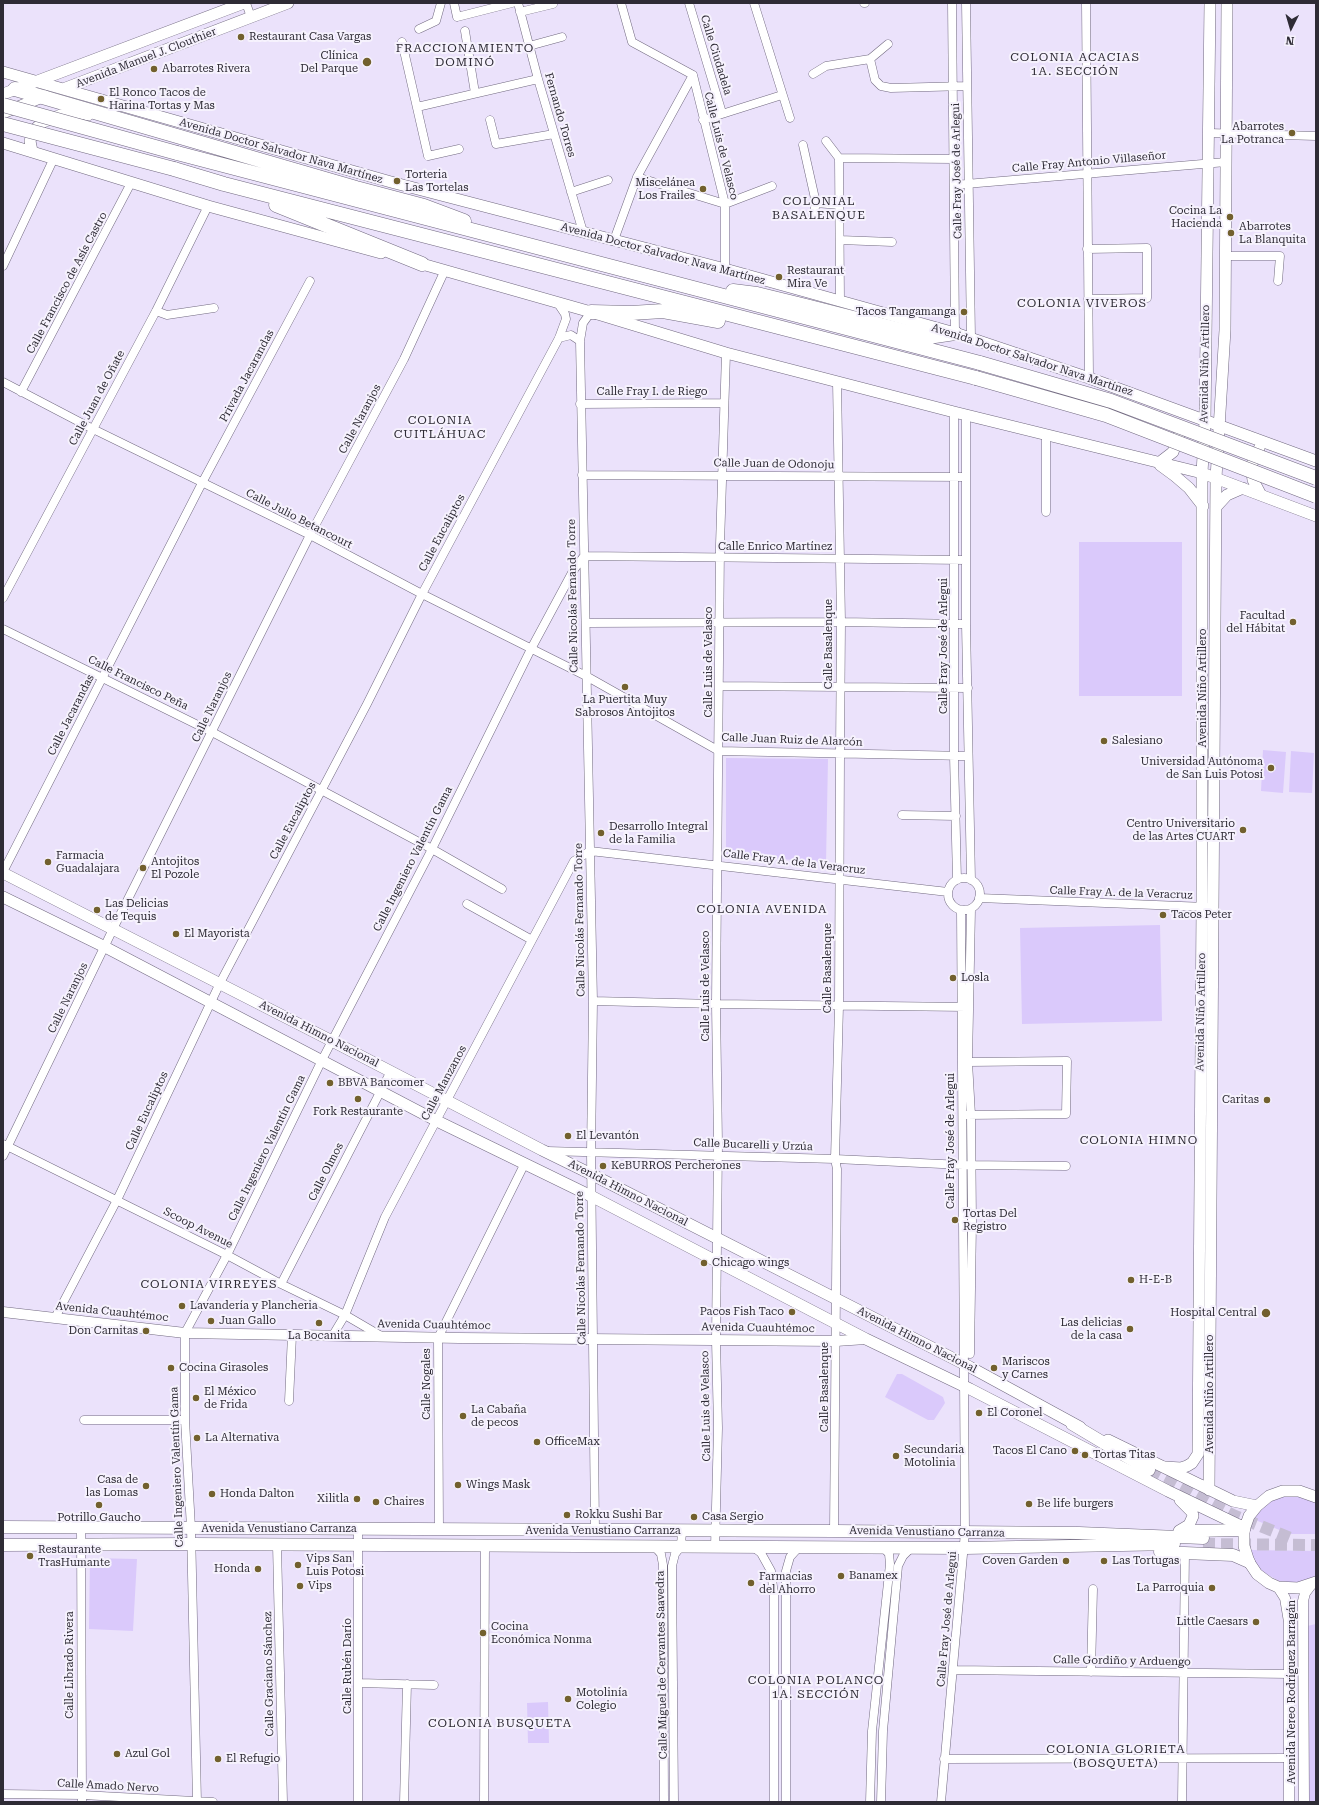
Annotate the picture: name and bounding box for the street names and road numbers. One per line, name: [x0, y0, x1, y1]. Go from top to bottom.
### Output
street label: Calle Ciudadela: [698, 13, 734, 97]
street label: Avenida Manuel J. Clouthier: [74, 25, 218, 91]
street label: Fernando Torres: [542, 71, 578, 159]
street label: Calle Luis de Velasco: [701, 91, 741, 201]
street label: Calle Fray José de Arlegui: [949, 103, 965, 239]
street label: Avenida Doctor Salvador Nava Martínez: [178, 116, 384, 186]
street label: Calle Fray Antonio Villaseñor: [1011, 149, 1167, 175]
street label: Calle Francisco de Asís Castro: [24, 210, 110, 356]
street label: Avenida Doctor Salvador Nava Martínez: [559, 220, 767, 288]
street label: Avenida Niño Artillero: [1197, 304, 1213, 424]
street label: Avenida Doctor Salvador Nava Martínez: [930, 321, 1134, 399]
street label: Privada Jacarandas: [217, 328, 277, 424]
street label: Calle Juan de Oñate: [66, 348, 128, 448]
street label: Calle Naranjos: [336, 382, 384, 456]
street label: Calle Fray I. de Riego: [597, 385, 707, 399]
street label: Calle Juan de Odonoju: [714, 456, 834, 472]
street label: Calle Julio Betancourt: [243, 486, 355, 552]
street label: Calle Eucaliptos: [416, 492, 468, 574]
street label: Calle Nicolás Fernando Torre: [565, 519, 581, 673]
street label: Calle Enrico Martínez: [718, 540, 832, 554]
street label: Calle Fray José de Arlegui: [937, 578, 951, 714]
street label: Calle Basalenque: [822, 599, 836, 689]
street label: Calle Luis de Velasco: [702, 606, 716, 718]
street label: Avenida Niño Artillero: [1196, 629, 1210, 747]
street label: Calle Francisco Peña: [86, 653, 190, 713]
street label: Calle Naranjos: [189, 670, 235, 744]
street label: Calle Jacarandas: [45, 672, 97, 758]
street label: Calle Juan Ruiz de Alarcón: [721, 731, 863, 749]
street label: Calle Eucaliptos: [267, 780, 319, 862]
street label: Calle Ingeniero Valentín Gama: [371, 784, 455, 934]
street label: Calle Nicolás Fernando Torre: [572, 843, 588, 997]
street label: Calle Fray A. de la Veracruz: [722, 847, 866, 877]
street label: Calle Fray A. de la Veracruz: [1049, 884, 1193, 902]
street label: Calle Basalenque: [821, 923, 835, 1013]
street label: Calle Luis de Velasco: [699, 930, 713, 1042]
street label: Avenida Niño Artillero: [1193, 952, 1209, 1072]
street label: Calle Naranjos: [45, 961, 91, 1035]
street label: Avenida Himno Nacional: [257, 998, 381, 1070]
street label: Calle Manzanos: [419, 1043, 469, 1123]
street label: Calle Eucaliptos: [123, 1069, 171, 1153]
street label: Calle Ingeniero Valentín Gama: [226, 1073, 308, 1223]
street label: Calle Fray José de Arlegui: [944, 1073, 958, 1209]
street label: Calle Bucarelli y Urzúa: [693, 1136, 813, 1154]
street label: Calle Olmos: [306, 1141, 346, 1203]
street label: Avenida Himno Nacional: [566, 1157, 690, 1229]
street label: Calle Nicolás Fernando Torre: [573, 1191, 589, 1345]
street label: Scoop Avenue: [161, 1205, 235, 1251]
street label: Avenida Cuauhtémoc: [55, 1299, 169, 1325]
street label: Avenida Himno Nacional: [855, 1304, 979, 1376]
street label: Avenida Cuauhtémoc: [377, 1317, 491, 1333]
street label: Avenida Cuauhtémoc: [701, 1320, 815, 1336]
street label: Avenida Niño Artillero: [1203, 1335, 1217, 1453]
street label: Calle Basalenque: [818, 1342, 832, 1432]
street label: Calle Nogales: [420, 1348, 434, 1420]
street label: Calle Luis de Velasco: [698, 1350, 714, 1462]
street label: Calle Ingeniero Valentín Gama: [168, 1386, 186, 1548]
street label: Avenida Venustiano Carranza: [201, 1522, 357, 1536]
street label: Avenida Venustiano Carranza: [525, 1524, 681, 1538]
street label: Avenida Venustiano Carranza: [849, 1524, 1005, 1540]
street label: Calle Fray José de Arlegui: [934, 1551, 960, 1687]
street label: Calle Miguel de Cervantes Saavedra: [654, 1571, 670, 1759]
street label: Avenida Nereo Rodríguez Barragán: [1285, 1600, 1299, 1784]
street label: Calle Librado Rivera: [63, 1611, 77, 1719]
street label: Calle Graciano Sánchez: [261, 1611, 277, 1737]
street label: Calle Rubén Darío: [341, 1618, 355, 1714]
street label: Calle Gordiño y Arduengo: [1053, 1653, 1191, 1669]
street label: Calle Amado Nervo: [57, 1777, 159, 1795]

